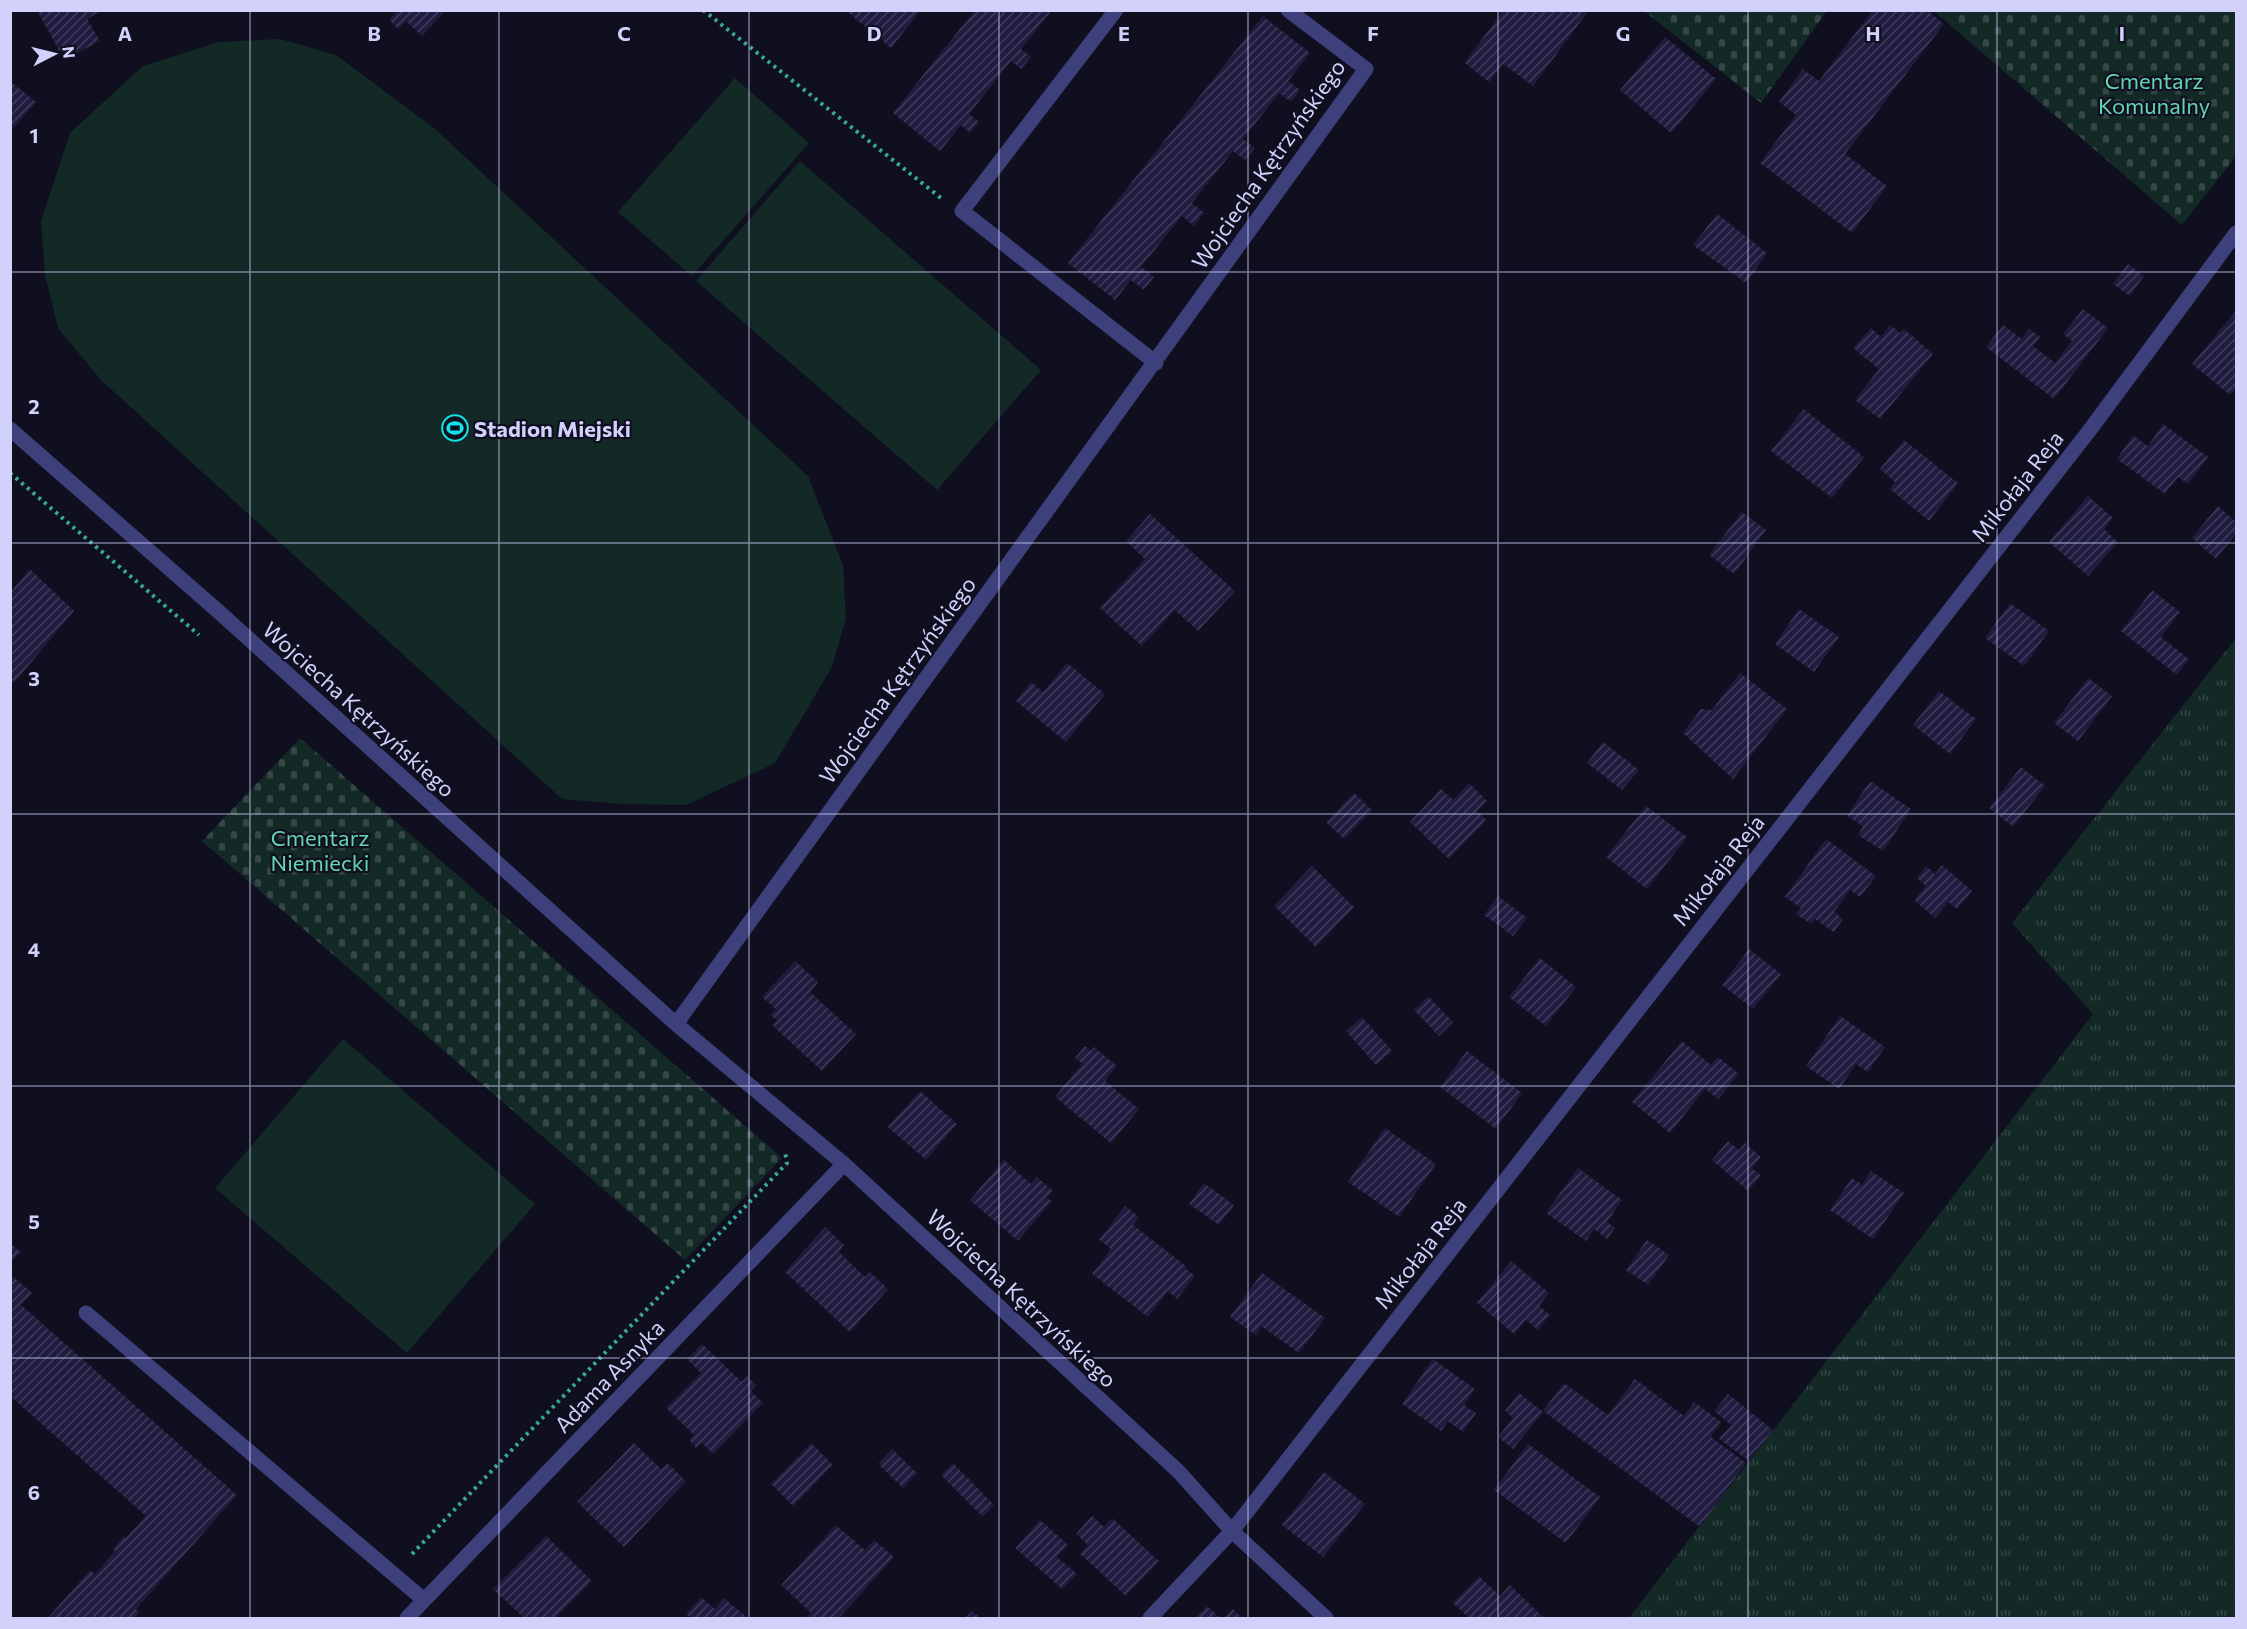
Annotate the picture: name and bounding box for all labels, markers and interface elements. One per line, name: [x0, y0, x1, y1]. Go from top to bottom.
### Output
text: A: [118, 21, 132, 45]
text: B: [367, 21, 381, 45]
text: C: [617, 21, 631, 45]
text: D: [867, 21, 881, 45]
text: E: [1118, 21, 1130, 45]
text: F: [1367, 21, 1379, 45]
text: G: [1616, 21, 1630, 45]
text: H: [1866, 21, 1881, 45]
text: I: [2119, 21, 2125, 45]
north arrow: [24, 24, 84, 84]
text: N: [59, 45, 80, 59]
street label: Wojciecha Kętrzyńskiego: [1185, 54, 1351, 274]
park label: Cmentarz Komunalny: [2098, 67, 2210, 119]
text: 1: [29, 123, 39, 147]
text: 2: [28, 394, 40, 418]
sports icon: Stadion Miejski: [440, 413, 470, 443]
place label: Stadion Miejski: [474, 415, 631, 442]
street label: Mikołaja Reja: [1965, 425, 2069, 547]
street label: Wojciecha Kętrzyńskiego: [813, 571, 981, 789]
street label: Wojciecha Kętrzyńskiego: [257, 616, 461, 802]
text: 3: [28, 666, 40, 690]
street label: Mikołaja Reja: [1666, 809, 1770, 931]
park label: Cmentarz Niemiecki: [271, 824, 369, 876]
text: 4: [28, 937, 40, 961]
street label: Mikołaja Reja: [1368, 1192, 1472, 1314]
street label: Wojciecha Kętrzyńskiego: [922, 1203, 1122, 1393]
text: 5: [28, 1209, 40, 1233]
street label: Adama Asnyka: [549, 1314, 669, 1438]
text: 6: [28, 1480, 40, 1504]

